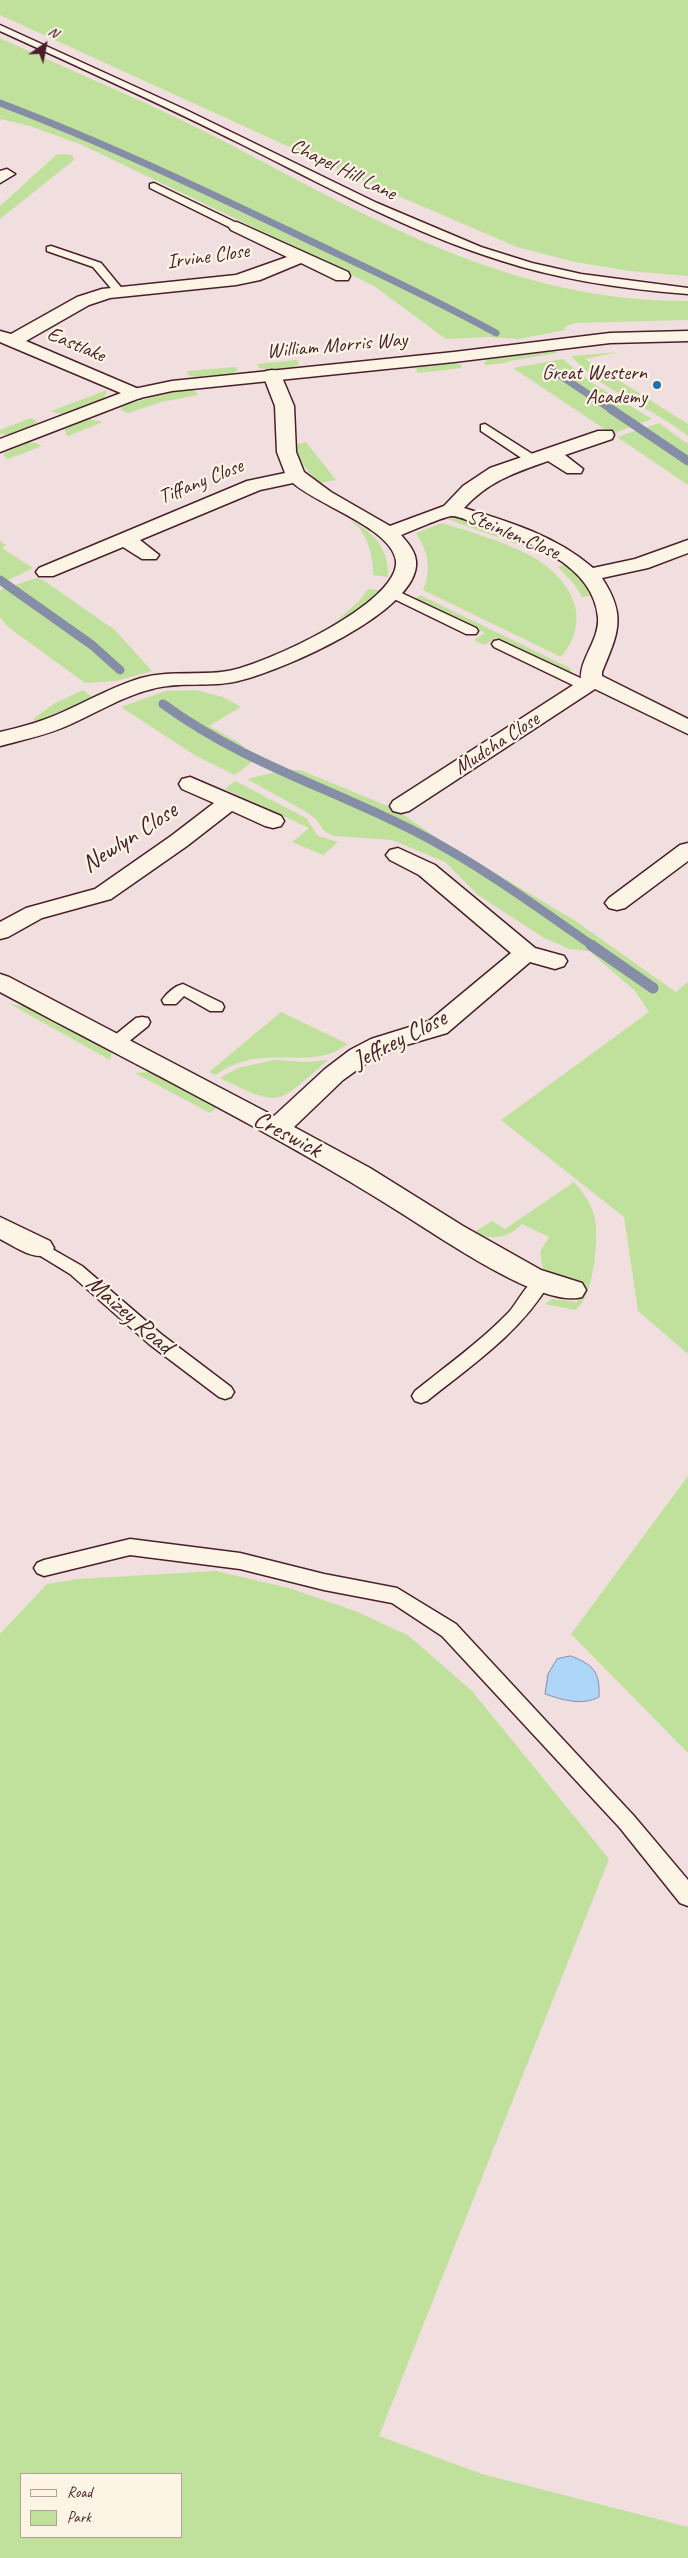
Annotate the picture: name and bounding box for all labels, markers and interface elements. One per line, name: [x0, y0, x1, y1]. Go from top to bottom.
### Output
north arrow: [20, 20, 70, 70]
text: N: [45, 23, 62, 41]
street label: Chapel Hill Lane: [286, 134, 400, 206]
street label: Irvine Close: [165, 239, 251, 275]
street label: Eastlake: [43, 322, 109, 368]
street label: William Morris Way: [266, 327, 408, 365]
place label: Great Western Academy: [542, 360, 647, 410]
marker: Great Western Academy: [651, 379, 663, 391]
street label: Tiffany Close: [155, 454, 247, 510]
street label: Steinlen Close: [463, 504, 563, 566]
street label: Mudcha Close: [450, 707, 544, 781]
street label: Newlyn Close: [77, 796, 183, 880]
street label: Jeffrey Close: [348, 1004, 452, 1076]
street label: Creswick: [248, 1105, 326, 1165]
street label: Maizey Road: [79, 1269, 179, 1361]
legend: [20, 2473, 182, 2538]
text: Road: [67, 2483, 92, 2502]
text: Park: [67, 2508, 91, 2527]

